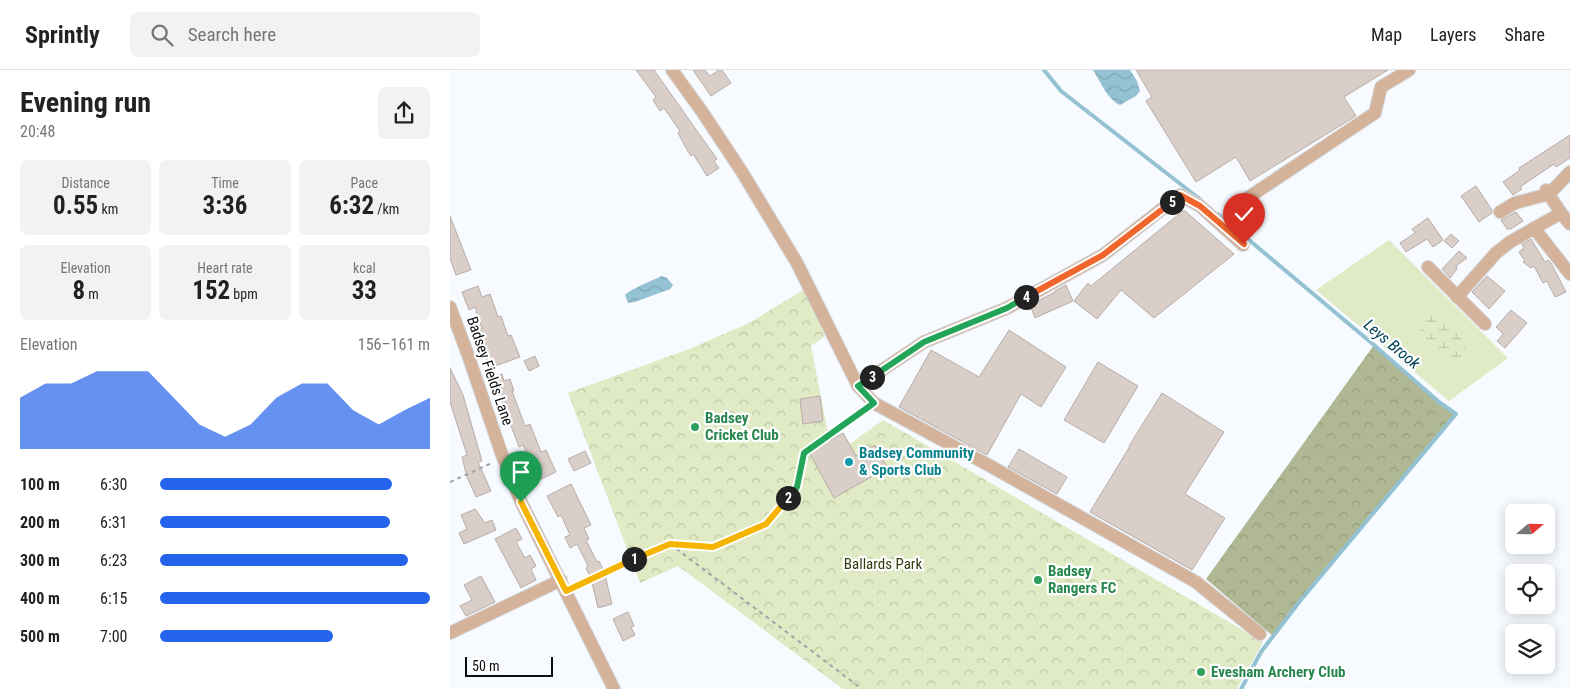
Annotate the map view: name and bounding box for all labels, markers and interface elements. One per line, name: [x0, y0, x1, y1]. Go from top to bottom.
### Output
search box: [130, 12, 480, 57]
text: Sprintly: [25, 21, 100, 49]
icon: search: [148, 21, 176, 49]
text: Search here: [188, 23, 276, 46]
text: Map: [1371, 24, 1402, 45]
text: Layers: [1430, 24, 1477, 45]
text: Share: [1505, 24, 1545, 45]
text: Evening run: [20, 86, 151, 119]
button: share: [378, 87, 430, 139]
text: 20:48: [20, 122, 55, 141]
text: Distance: [62, 175, 110, 191]
text: Time: [211, 175, 239, 191]
text: Pace: [351, 175, 378, 191]
pin: 5: [1160, 190, 1184, 214]
text: 0.55: [53, 191, 98, 220]
text: 3:36: [203, 191, 247, 220]
text: 6:32: [329, 191, 374, 220]
pin: [1223, 193, 1265, 244]
text: 5: [1169, 194, 1176, 210]
icon: check: [1230, 200, 1258, 228]
text: km: [98, 201, 118, 217]
text: /km: [374, 201, 399, 217]
text: Elevation: [60, 260, 111, 276]
text: Heart rate: [197, 260, 253, 276]
text: kcal: [353, 260, 376, 276]
text: 8: [72, 276, 85, 305]
text: 152: [192, 276, 230, 305]
text: 33: [352, 276, 377, 305]
pin: 4: [1014, 284, 1038, 310]
text: m: [85, 286, 99, 302]
text: bpm: [230, 286, 258, 302]
text: 4: [1023, 289, 1030, 305]
street label: Badsey Fields Lane: [463, 314, 517, 428]
water label: Leys Brook: [1360, 315, 1425, 374]
text: Elevation: [20, 335, 78, 354]
text: 156–161 m: [358, 335, 430, 354]
pin: 3: [860, 364, 884, 390]
text: 3: [869, 369, 876, 385]
place label: Badsey Cricket Club: [705, 409, 779, 444]
marker: Badsey Cricket Club: [689, 421, 701, 433]
place label: Badsey Community & Sports Club: [859, 444, 974, 479]
pin: [500, 451, 542, 502]
marker: Badsey Community & Sports Club: [843, 456, 855, 468]
icon: arrive: [507, 458, 535, 486]
text: 100 m: [20, 475, 60, 494]
text: 6:30: [100, 475, 127, 494]
pin: 2: [776, 486, 800, 510]
text: 2: [785, 490, 792, 506]
north arrow: [1505, 504, 1555, 554]
map controls: [1505, 504, 1555, 674]
text: 200 m: [20, 513, 60, 532]
text: 6:31: [100, 513, 127, 532]
pin: 1: [622, 546, 646, 572]
text: 300 m: [20, 551, 60, 570]
text: 6:23: [100, 551, 127, 570]
text: 1: [631, 551, 638, 567]
park label: Ballards Park: [844, 555, 922, 573]
place label: Badsey Rangers FC: [1048, 562, 1117, 597]
button: locate: [1505, 564, 1555, 614]
marker: Badsey Rangers FC: [1032, 574, 1044, 586]
text: 400 m: [20, 589, 60, 608]
text: 6:15: [100, 589, 127, 608]
button: layers: [1505, 624, 1555, 674]
text: 500 m: [20, 627, 60, 646]
text: 7:00: [100, 627, 127, 646]
scale bar: [465, 654, 552, 677]
text: 50 m: [472, 658, 500, 674]
place label: Evesham Archery Club: [1211, 663, 1345, 681]
marker: Evesham Archery Club: [1195, 666, 1207, 678]

